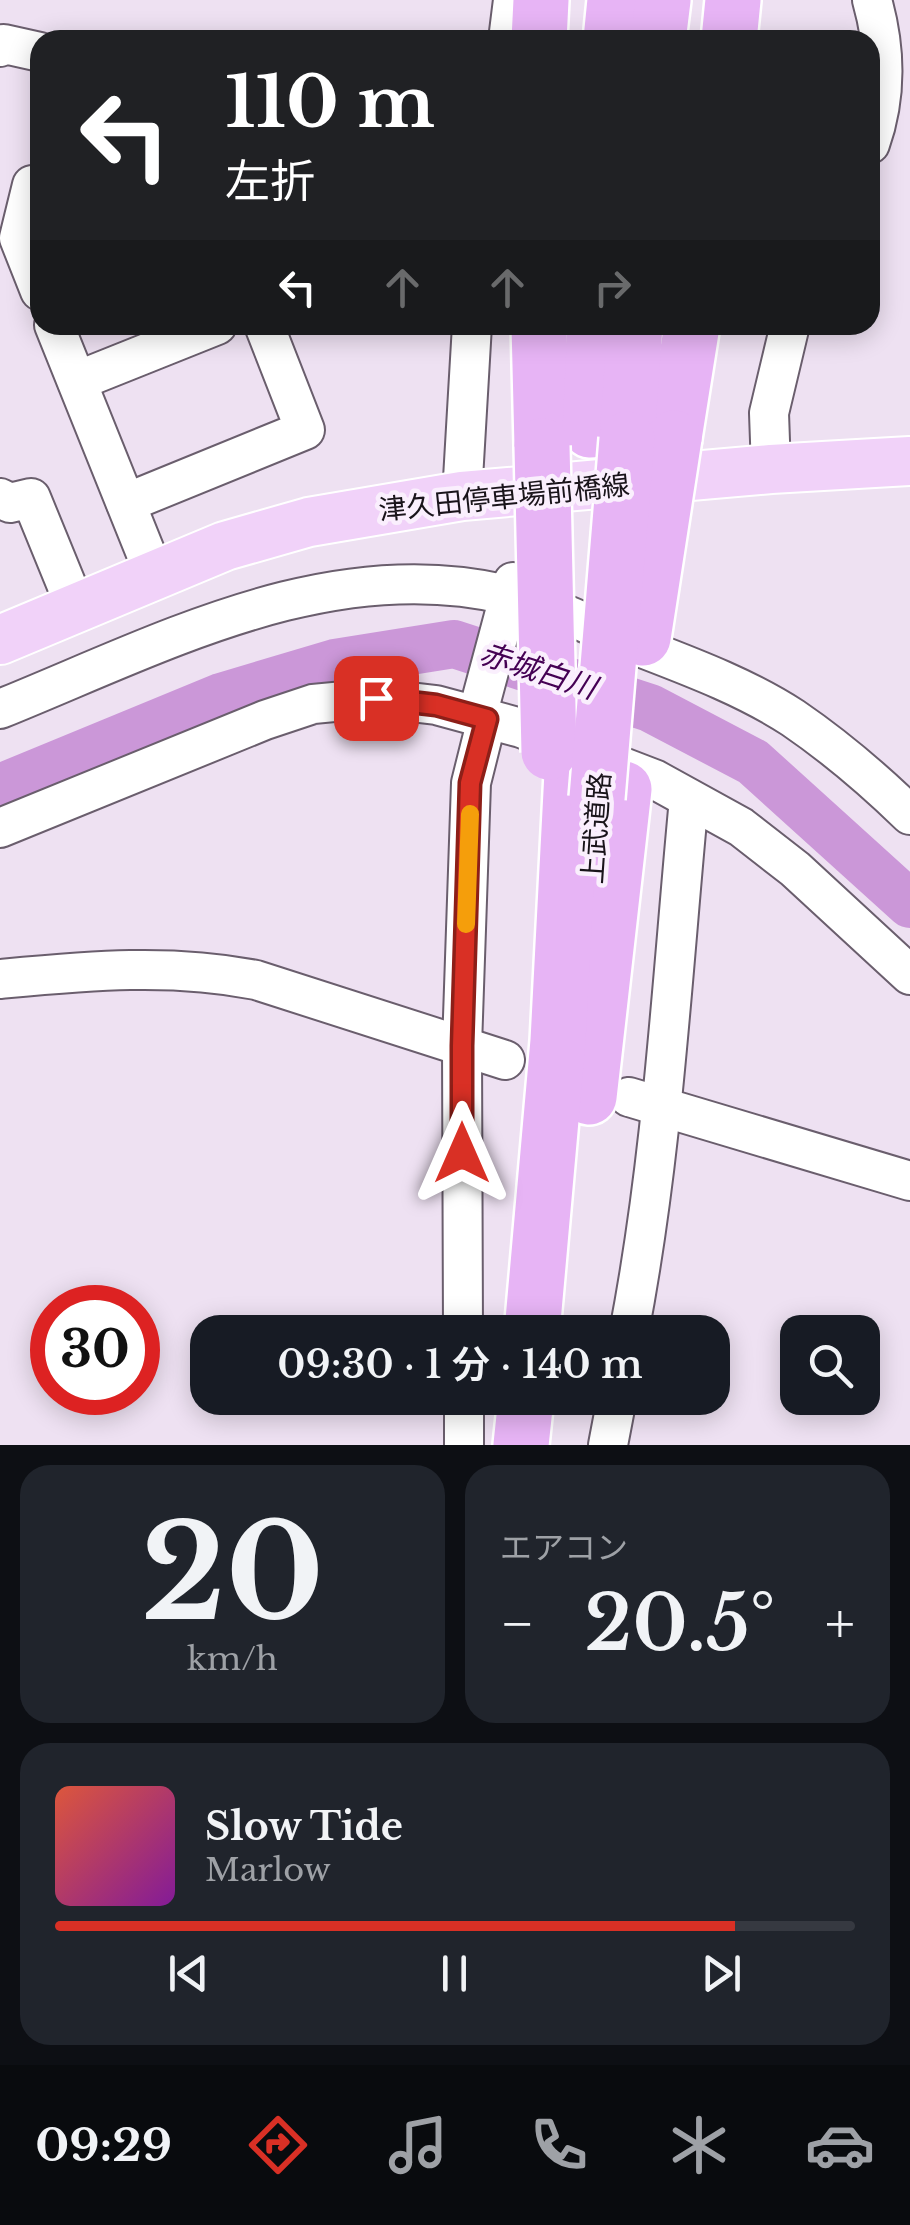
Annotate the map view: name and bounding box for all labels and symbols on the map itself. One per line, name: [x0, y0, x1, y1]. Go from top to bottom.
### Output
street label: 津久田停車場前橋線: [377, 467, 631, 528]
water label: 赤城白川: [475, 634, 604, 708]
pin: [334, 656, 419, 741]
street label: 上武道路: [575, 771, 618, 885]
position arrow: [410, 1101, 514, 1205]
speed limit sign: 30: [30, 1285, 160, 1415]

